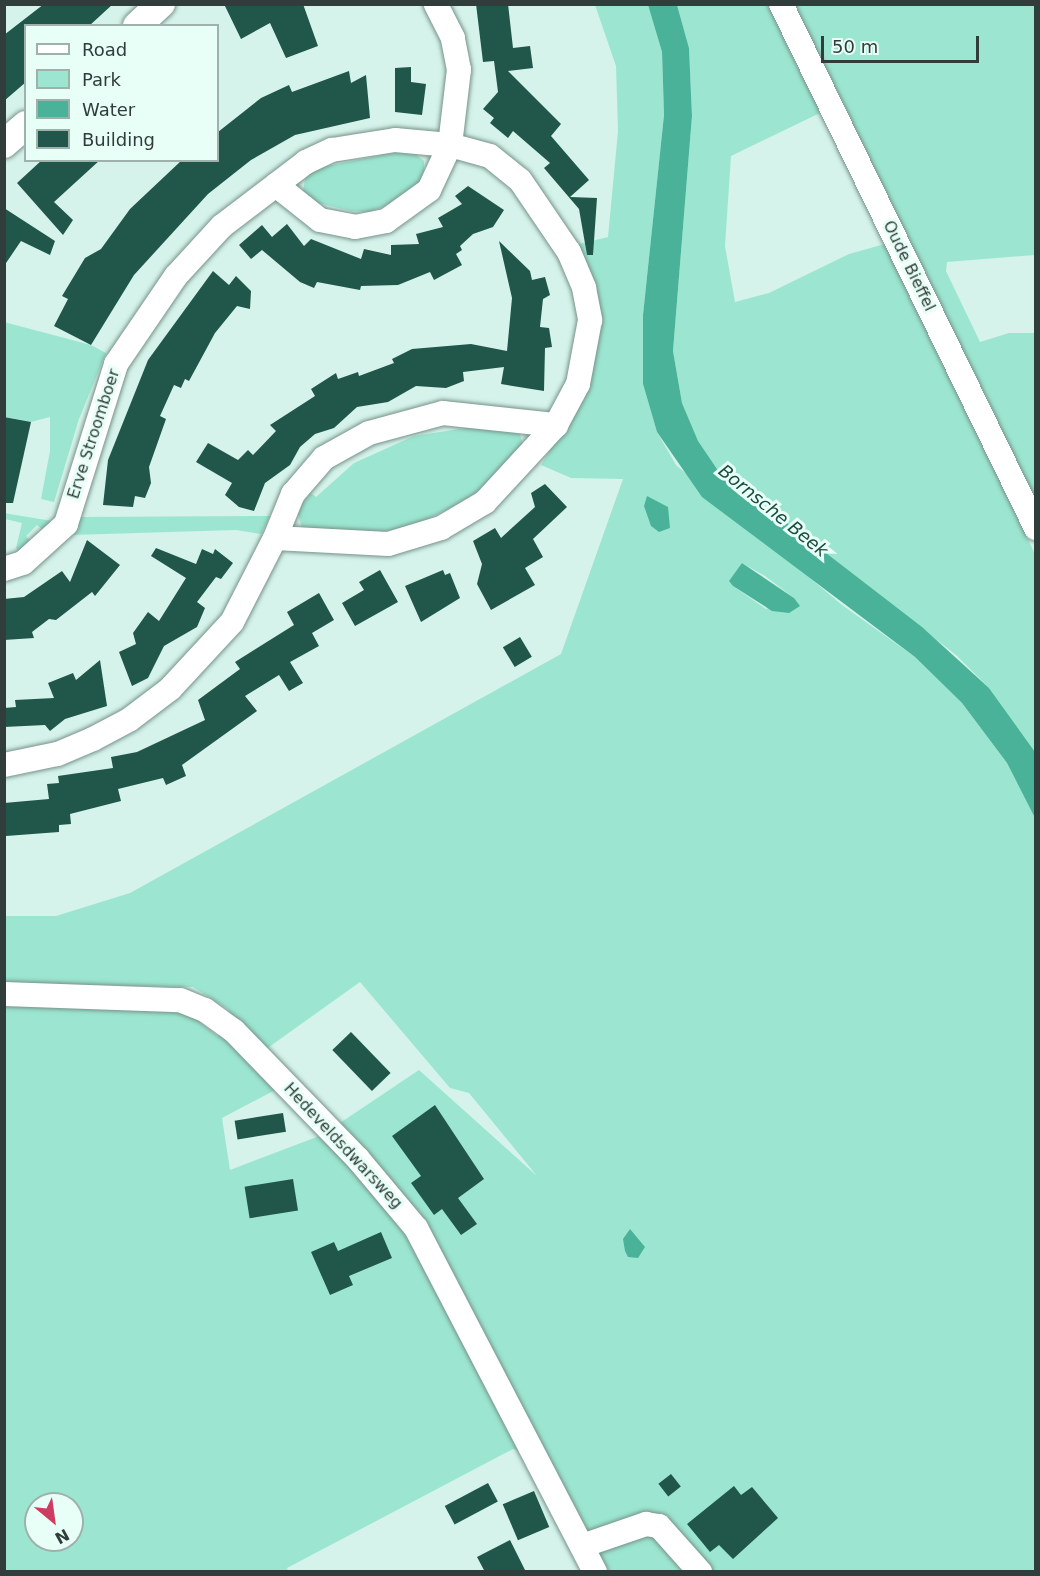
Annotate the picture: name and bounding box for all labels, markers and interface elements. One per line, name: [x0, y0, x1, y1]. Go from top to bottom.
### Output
legend: [24, 24, 219, 162]
scale bar: [824, 24, 982, 62]
text: 50 m: [832, 36, 878, 57]
text: Road: [82, 39, 127, 60]
text: Park: [82, 69, 121, 90]
text: Water: [82, 99, 135, 120]
text: Building: [82, 129, 155, 150]
street label: Oude Bieffel: [879, 218, 939, 314]
street label: Erve Stroomboer: [64, 367, 124, 501]
water label: Bornsche Beek: [714, 460, 832, 562]
street label: Hedeveldsdwarsweg: [280, 1079, 406, 1213]
north arrow: [24, 1492, 84, 1552]
text: N: [52, 1525, 72, 1548]

